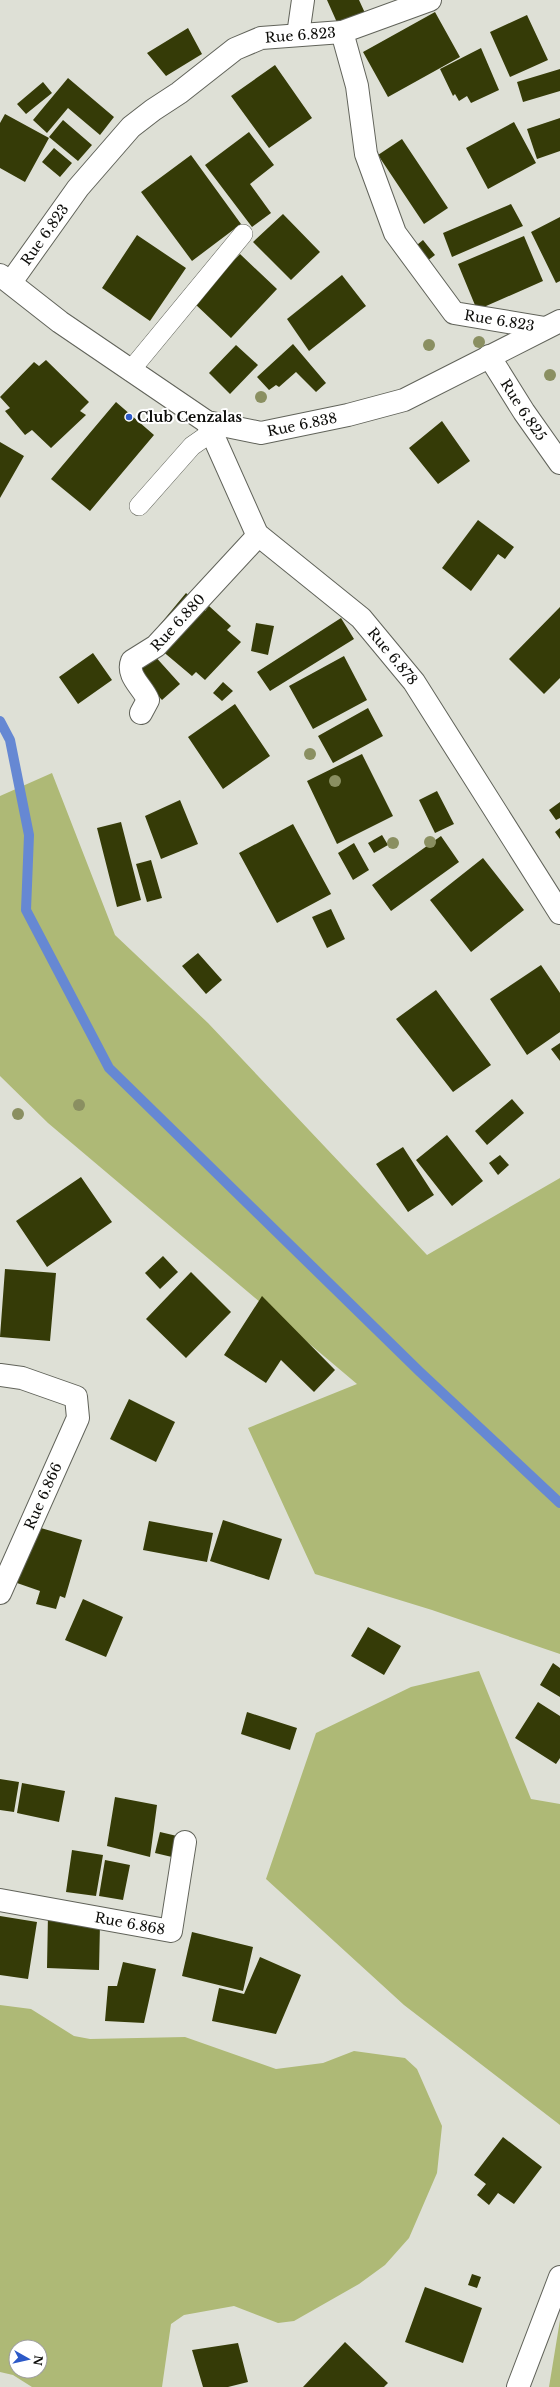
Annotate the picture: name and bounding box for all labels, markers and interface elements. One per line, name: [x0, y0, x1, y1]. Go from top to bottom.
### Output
street label: Rue 6.823: [264, 23, 336, 47]
street label: Rue 6.823: [17, 201, 73, 269]
street label: Rue 6.823: [463, 306, 536, 335]
street label: Rue 6.825: [497, 376, 550, 444]
place label: Club Cenzalas: [137, 408, 242, 426]
street label: Rue 6.838: [266, 409, 339, 441]
marker: Club Cenzalas: [124, 412, 134, 422]
street label: Rue 6.880: [147, 590, 209, 655]
street label: Rue 6.878: [364, 624, 422, 689]
street label: Rue 6.866: [20, 1460, 66, 1532]
street label: Rue 6.868: [93, 1908, 167, 1939]
north arrow: [8, 2339, 48, 2379]
text: N: [30, 2354, 46, 2367]

